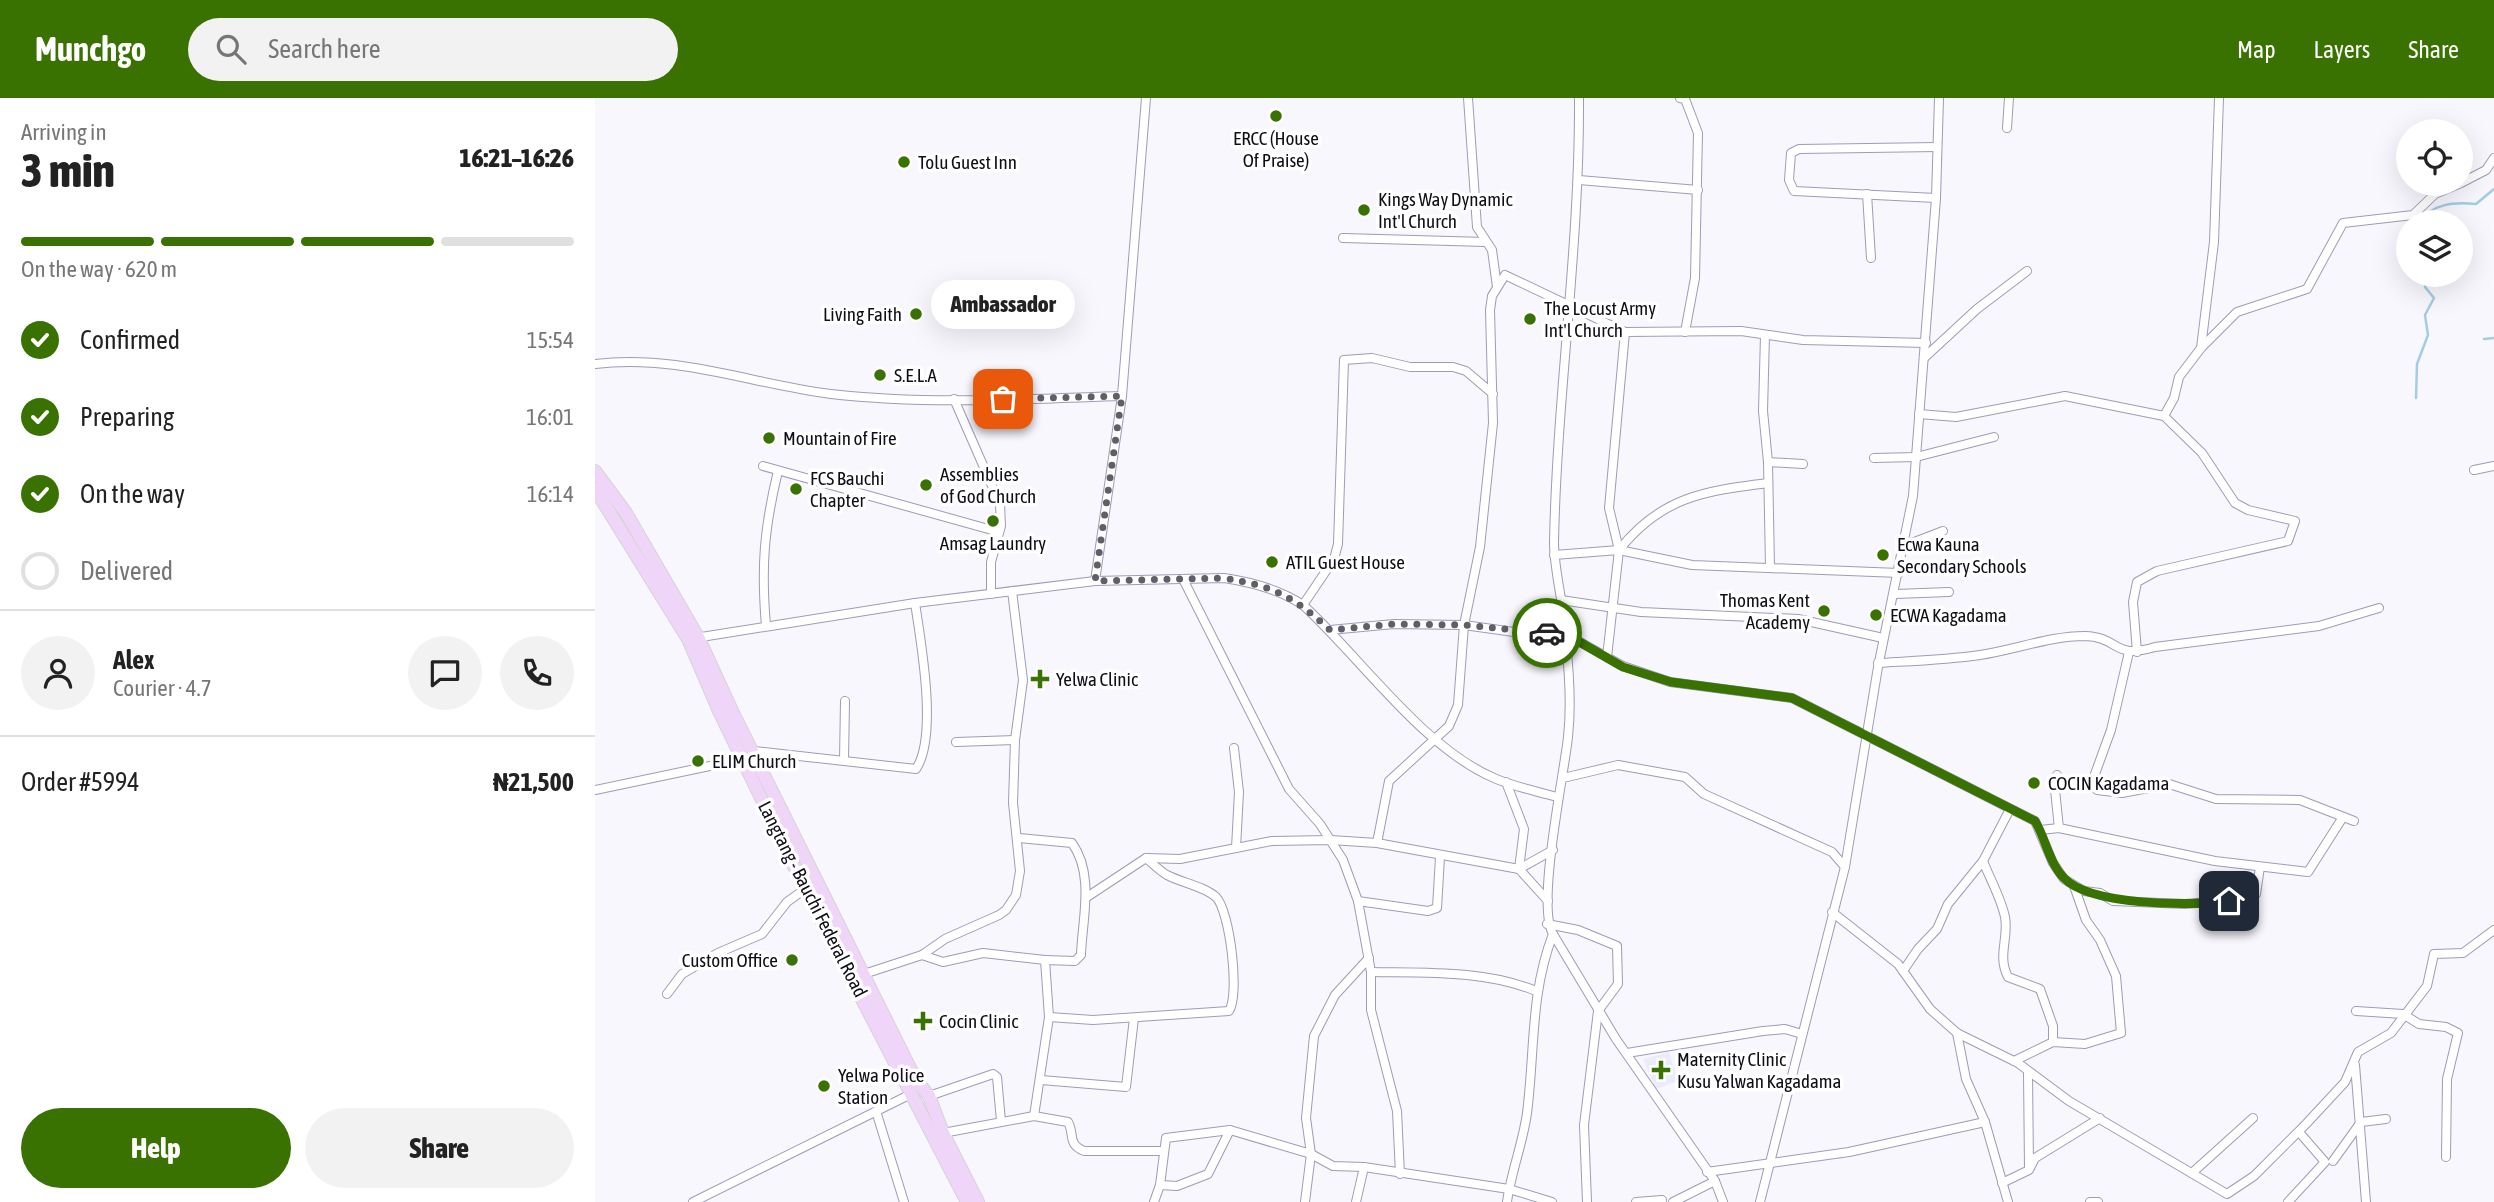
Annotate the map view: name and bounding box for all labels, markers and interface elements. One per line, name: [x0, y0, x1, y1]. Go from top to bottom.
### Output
search box: [188, 18, 678, 81]
text: Munchgo: [35, 30, 146, 68]
icon: search: [212, 30, 250, 68]
text: Search here: [268, 34, 380, 64]
text: Map: [2237, 36, 2276, 63]
text: Layers: [2314, 36, 2370, 63]
text: Share: [2408, 36, 2459, 63]
marker: ERCC (House Of Praise): [1268, 108, 1284, 124]
text: Arriving in: [21, 119, 107, 145]
map controls: [2396, 119, 2473, 287]
button: locate: [2396, 119, 2473, 196]
place label: ERCC (House Of Praise): [1233, 127, 1319, 171]
text: 16:21–16:26: [459, 143, 574, 173]
text: 3 min: [21, 144, 115, 197]
place label: Tolu Guest Inn: [918, 151, 1017, 173]
marker: Tolu Guest Inn: [896, 154, 912, 170]
place label: Kings Way Dynamic Int'l Church: [1378, 188, 1513, 232]
marker: Kings Way Dynamic Int'l Church: [1356, 202, 1372, 218]
button: layers: [2396, 210, 2473, 287]
text: On the way · 620 m: [21, 256, 177, 282]
callout: Ambassador: [931, 280, 1075, 329]
text: Ambassador: [951, 291, 1055, 317]
place label: The Locust Army Int'l Church: [1544, 297, 1656, 341]
place label: Living Faith: [823, 303, 902, 325]
marker: Living Faith: [908, 306, 924, 322]
marker: The Locust Army Int'l Church: [1522, 311, 1538, 327]
icon: check: [21, 321, 59, 359]
text: Confirmed: [80, 325, 180, 355]
text: 15:54: [527, 327, 574, 353]
place label: S.E.L.A: [894, 364, 938, 386]
marker: S.E.L.A: [872, 367, 888, 383]
pin: [973, 369, 1033, 429]
icon: bag: [984, 380, 1022, 418]
icon: check: [21, 398, 59, 436]
text: Preparing: [80, 402, 174, 432]
text: 16:01: [526, 404, 574, 430]
place label: Mountain of Fire: [783, 427, 897, 449]
marker: Mountain of Fire: [761, 430, 777, 446]
place label: Assemblies of God Church: [940, 463, 1036, 507]
place label: FCS Bauchi Chapter: [810, 467, 884, 511]
icon: check: [21, 475, 59, 513]
marker: Assemblies of God Church: [918, 477, 934, 493]
text: On the way: [80, 479, 185, 509]
text: 16:14: [527, 481, 574, 507]
marker: FCS Bauchi Chapter: [788, 481, 804, 497]
marker: Amsag Laundry: [985, 513, 1001, 529]
place label: Amsag Laundry: [940, 532, 1046, 554]
place label: Ecwa Kauna Secondary Schools: [1897, 533, 2027, 577]
marker: Ecwa Kauna Secondary Schools: [1875, 547, 1891, 563]
place label: ATIL Guest House: [1286, 551, 1405, 573]
marker: ATIL Guest House: [1264, 554, 1280, 570]
text: Delivered: [80, 556, 173, 586]
place label: Thomas Kent Academy: [1720, 589, 1810, 633]
courier: [1512, 598, 1582, 668]
marker: Thomas Kent Academy: [1816, 603, 1832, 619]
place label: ECWA Kagadama: [1890, 604, 2007, 626]
marker: ECWA Kagadama: [1868, 607, 1884, 623]
icon: car: [1528, 614, 1566, 652]
button: person: [21, 636, 95, 710]
button: chat: [408, 636, 482, 710]
button: phone: [500, 636, 574, 710]
text: Alex: [113, 645, 154, 675]
place label: Yelwa Clinic: [1056, 668, 1139, 690]
marker: Yelwa Clinic: [1030, 669, 1050, 689]
text: Courier · 4.7: [113, 675, 212, 701]
place label: ELIM Church: [712, 750, 796, 772]
marker: ELIM Church: [690, 753, 706, 769]
text: Order #5994: [21, 767, 140, 797]
text: ₦21,500: [493, 767, 574, 797]
place label: COCIN Kagadama: [2048, 772, 2169, 794]
marker: COCIN Kagadama: [2026, 775, 2042, 791]
street label: Langtang - Bauchi Federal Road: [754, 797, 872, 1001]
pin: [2199, 871, 2259, 931]
icon: home: [2210, 882, 2248, 920]
place label: Custom Office: [682, 949, 778, 971]
marker: Custom Office: [784, 952, 800, 968]
place label: Cocin Clinic: [939, 1010, 1019, 1032]
marker: Cocin Clinic: [913, 1011, 933, 1031]
place label: Maternity Clinic Kusu Yalwan Kagadama: [1677, 1048, 1841, 1092]
marker: Maternity Clinic Kusu Yalwan Kagadama: [1651, 1060, 1671, 1080]
place label: Yelwa Police Station: [838, 1064, 925, 1108]
marker: Yelwa Police Station: [816, 1078, 832, 1094]
button: Help: [21, 1108, 291, 1188]
button: Share: [305, 1108, 574, 1188]

